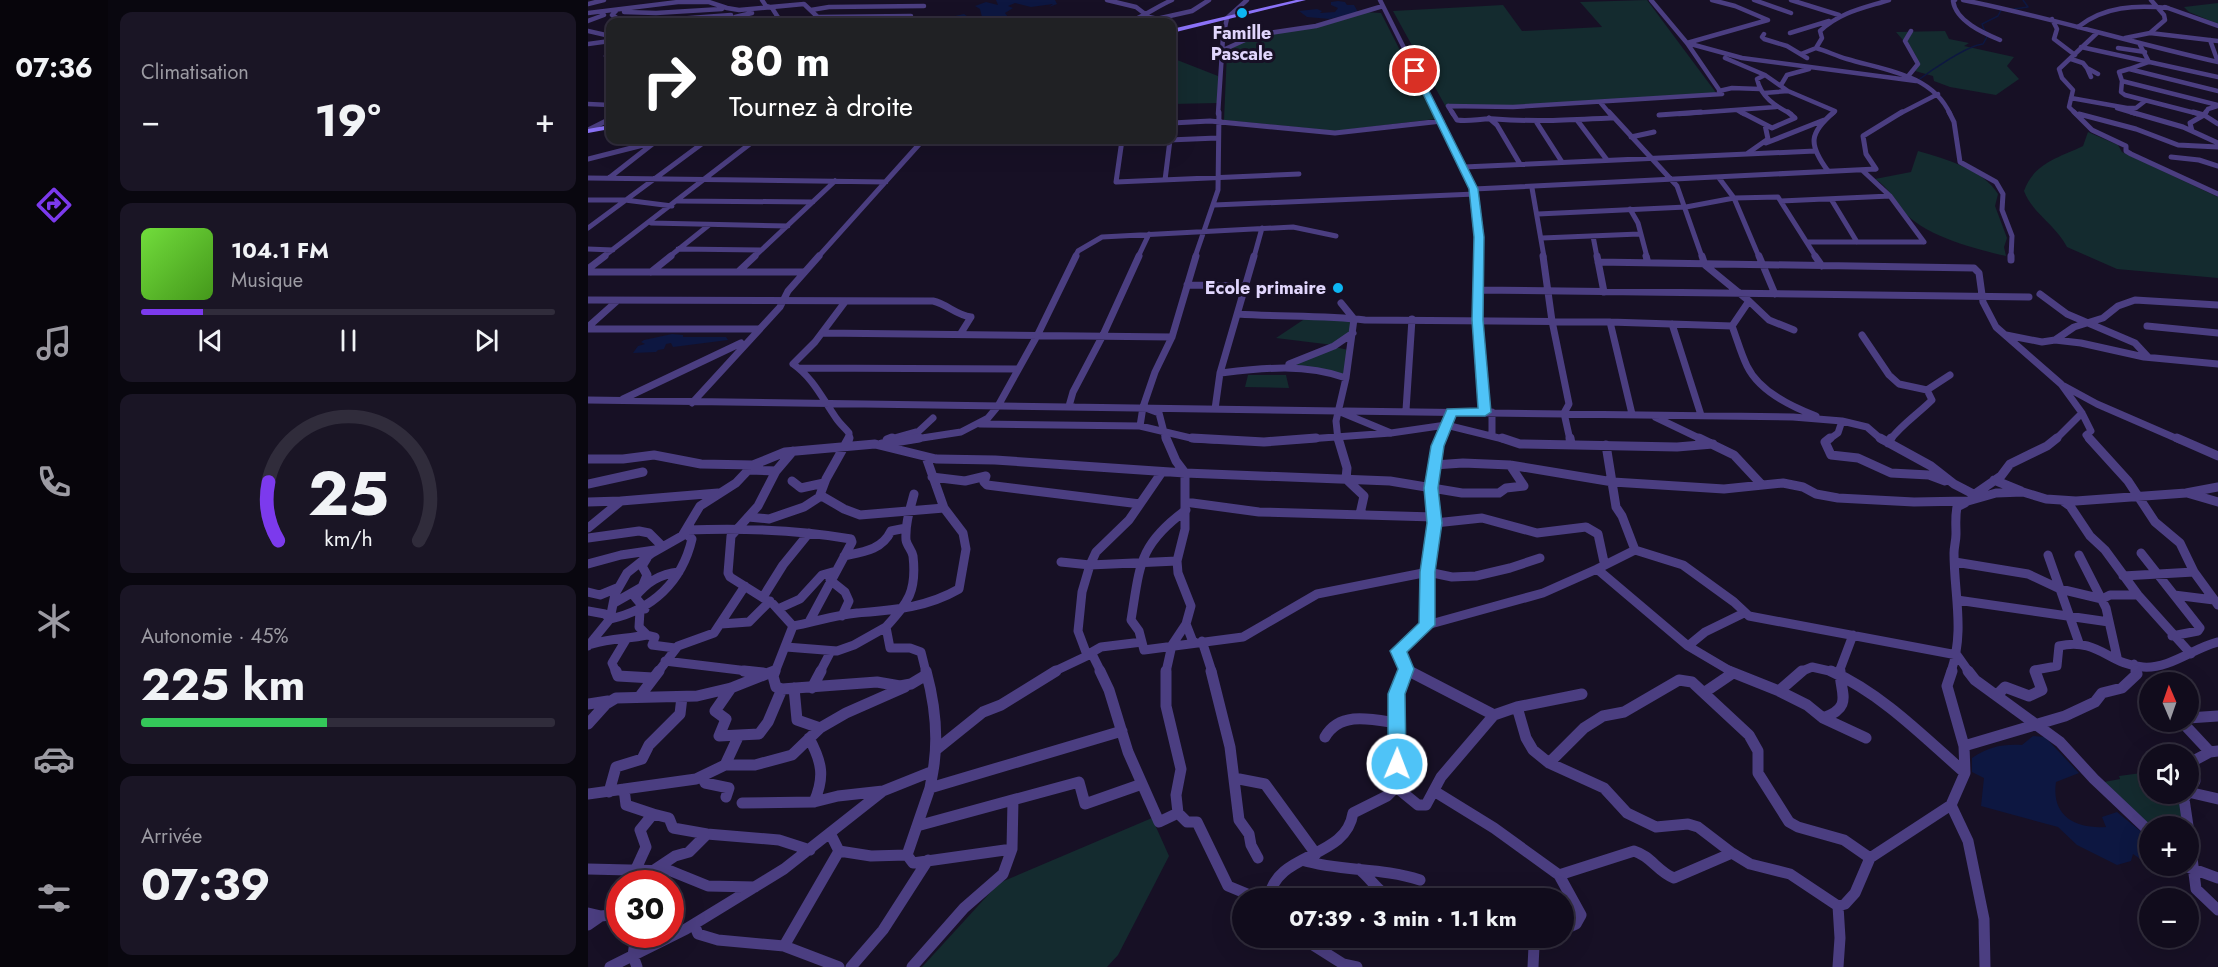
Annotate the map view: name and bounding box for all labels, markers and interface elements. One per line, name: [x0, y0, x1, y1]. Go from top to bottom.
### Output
marker: Famille Pascale: [1235, 6, 1249, 20]
place label: Famille Pascale: [1211, 20, 1273, 67]
text: 80 m: [729, 31, 830, 92]
icon: right: [630, 42, 708, 120]
pin: [1389, 45, 1440, 96]
text: 07:36: [15, 48, 93, 87]
icon: arrive: [1398, 54, 1431, 87]
text: Climatisation: [141, 58, 249, 87]
text: Tournez à droite: [729, 87, 913, 126]
text: 19°: [314, 88, 381, 153]
text: −: [141, 97, 160, 144]
text: +: [535, 97, 555, 144]
icon: directions: [33, 184, 75, 226]
text: 104.1 FM: [231, 234, 329, 266]
text: Musique: [231, 266, 303, 295]
place label: Ecole primaire: [1205, 275, 1326, 301]
marker: Ecole primaire: [1331, 281, 1345, 295]
icon: music: [33, 322, 75, 364]
icon: previous: [194, 324, 227, 357]
icon: pause: [332, 324, 365, 357]
icon: next: [470, 324, 503, 357]
text: 25: [307, 448, 389, 538]
icon: phone: [33, 461, 75, 503]
text: km/h: [324, 523, 372, 554]
icon: climate: [33, 600, 75, 642]
text: Autonomie · 45%: [141, 622, 289, 651]
text: 225 km: [141, 652, 305, 717]
north arrow: [2139, 672, 2199, 732]
map controls: [2139, 672, 2199, 948]
position arrow: [1365, 732, 1429, 796]
icon: car: [33, 738, 75, 780]
button: sound: [2139, 744, 2199, 804]
button: +: [2139, 816, 2199, 876]
text: Arrivée: [141, 822, 202, 851]
text: 07:39: [141, 852, 270, 917]
speed limit sign: 30: [606, 870, 684, 948]
icon: filters: [33, 877, 75, 919]
button: −: [2139, 888, 2199, 948]
text: 07:39 · 3 min · 1.1 km: [1289, 902, 1517, 934]

